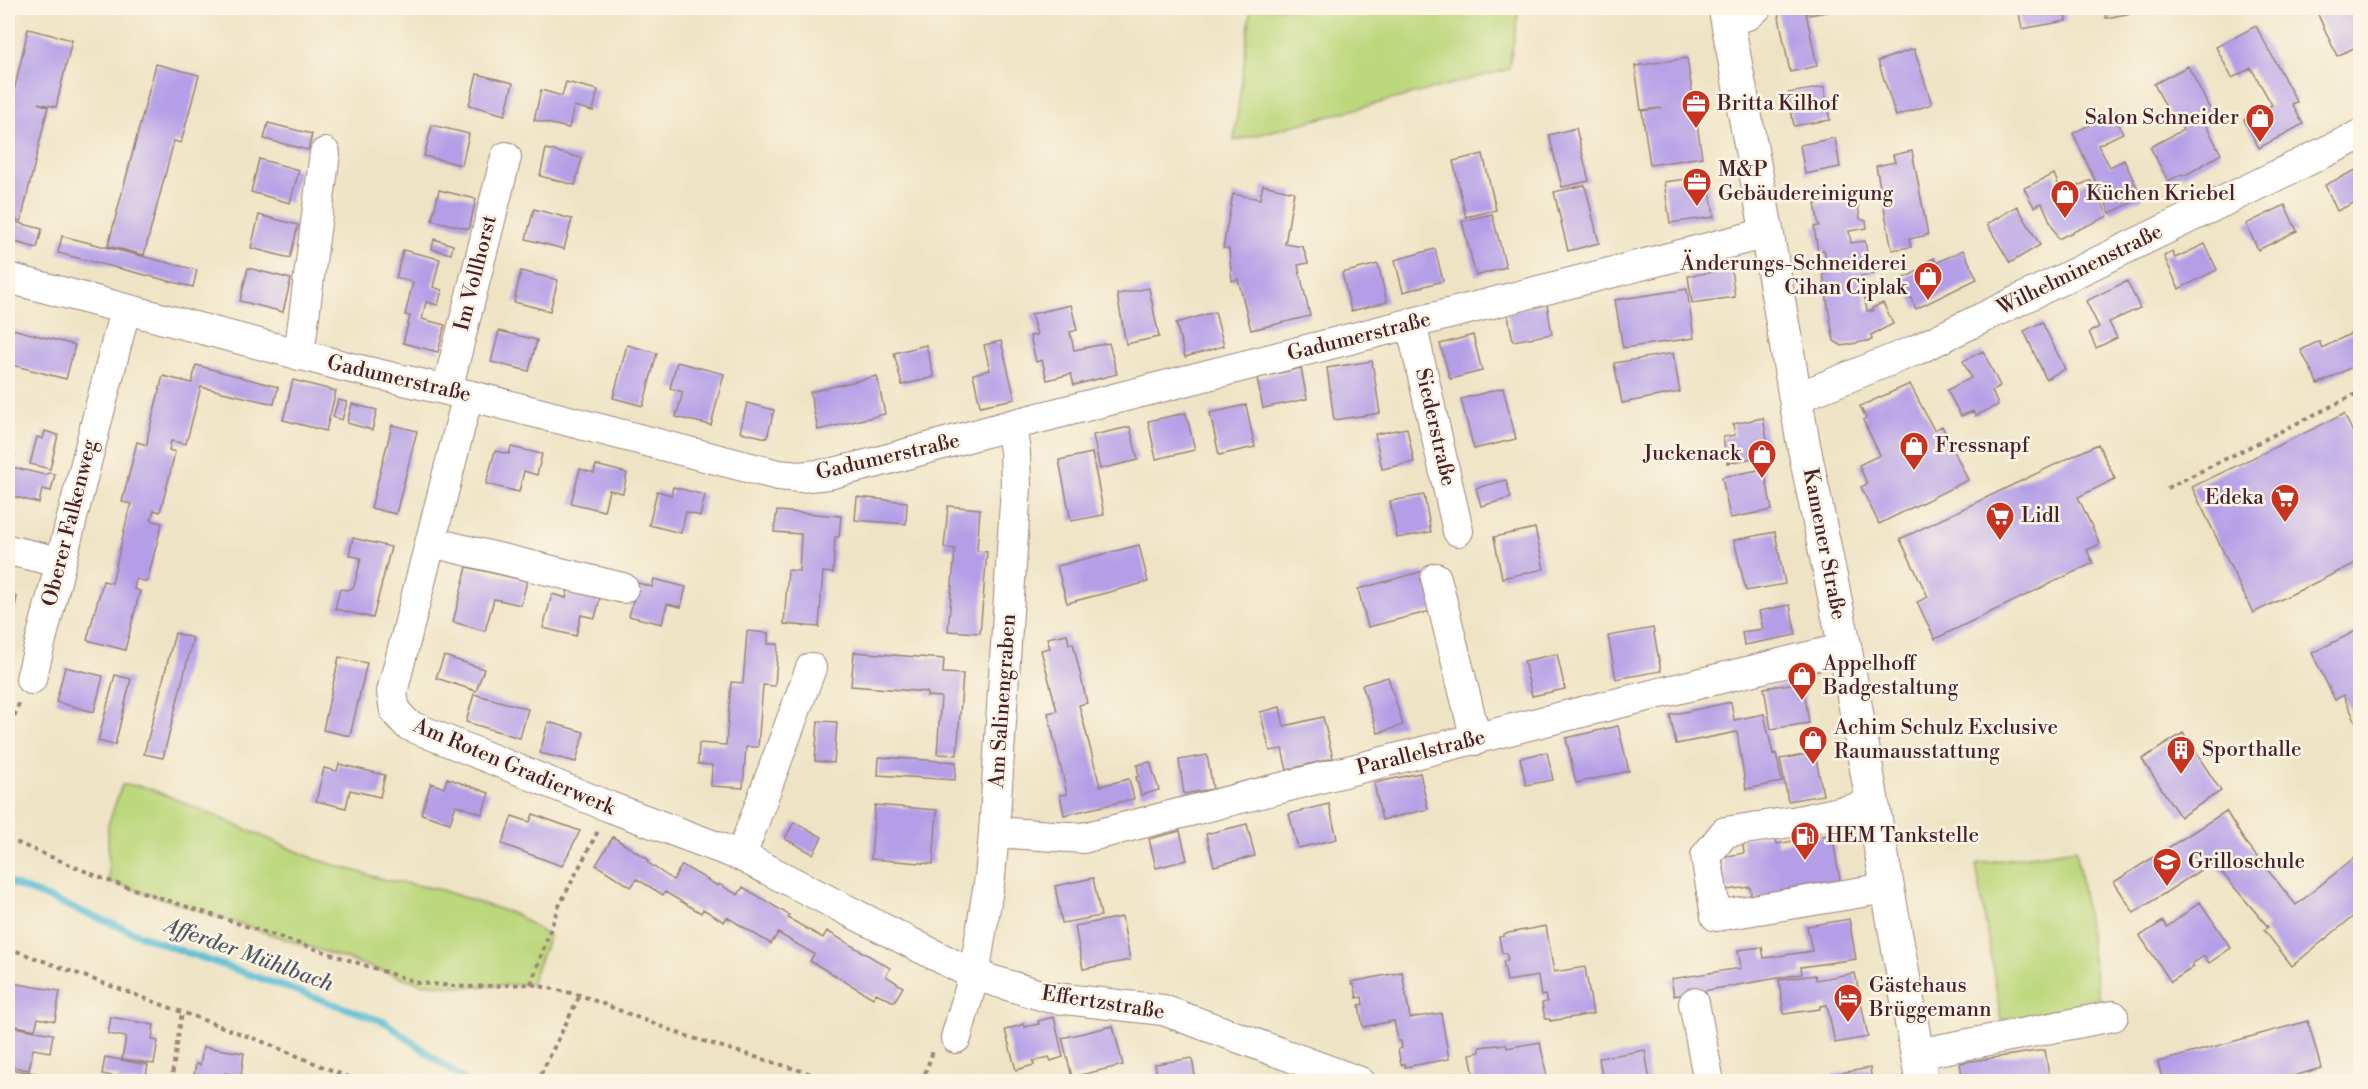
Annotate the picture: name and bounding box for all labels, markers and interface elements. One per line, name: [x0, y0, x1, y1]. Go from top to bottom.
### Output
office icon: Britta Kilhof: [1680, 88, 1712, 130]
place label: Britta Kilhof: [1716, 91, 1840, 117]
shop icon: Salon Schneider: [2244, 102, 2276, 144]
place label: Salon Schneider: [2085, 105, 2239, 131]
place label: M&P Gebäudereinigung: [1718, 157, 1893, 207]
office icon: M&P Gebäudereinigung: [1681, 166, 1713, 208]
shop icon: Küchen Kriebel: [2049, 178, 2081, 220]
place label: Küchen Kriebel: [2086, 181, 2235, 207]
street label: Im Vollhorst: [449, 212, 503, 334]
street label: Wilhelminenstraße: [1992, 219, 2167, 322]
place label: Änderungs-Schneiderei Cihan Ciplak: [1679, 249, 1908, 301]
shop icon: Änderungs-Schneiderei Cihan Ciplak: [1912, 260, 1944, 302]
street label: Gadumerstraße: [1285, 307, 1433, 367]
street label: Gadumerstraße: [325, 350, 473, 408]
street label: Siederstraße: [1409, 366, 1461, 488]
street label: Gadumerstraße: [814, 428, 962, 486]
shop icon: Fressnapf: [1898, 430, 1930, 472]
place label: Fressnapf: [1935, 433, 2030, 459]
street label: Oberer Falkenweg: [37, 437, 103, 609]
shop icon: Juckenack: [1746, 438, 1778, 480]
place label: Juckenack: [1642, 441, 1742, 467]
street label: Kamener Straße: [1797, 466, 1851, 622]
supermarket icon: Edeka: [2269, 482, 2301, 524]
place label: Edeka: [2205, 485, 2264, 511]
supermarket icon: Lidl: [1984, 500, 2016, 542]
place label: Lidl: [2021, 503, 2060, 529]
street label: Am Salinengraben: [984, 612, 1022, 790]
place label: Appelhoff Badgestaltung: [1822, 651, 1958, 701]
shop icon: Appelhoff Badgestaltung: [1786, 660, 1818, 702]
street label: Am Roten Gradierwerk: [408, 712, 620, 822]
place label: Achim Schulz Exclusive Raumausstattung: [1833, 715, 2058, 765]
street label: Parallelstraße: [1354, 724, 1488, 782]
shop icon: Achim Schulz Exclusive Raumausstattung: [1797, 724, 1829, 766]
building icon: Sporthalle: [2165, 734, 2197, 776]
place label: Sporthalle: [2202, 737, 2302, 763]
fuel station icon: HEM Tankstelle: [1789, 820, 1821, 862]
place label: HEM Tankstelle: [1826, 823, 1979, 849]
school or university icon: Grilloschule: [2151, 846, 2183, 888]
place label: Grilloschule: [2188, 849, 2305, 875]
water label: Afferder Mühlbach: [159, 911, 338, 998]
place label: Gästehaus Brüggemann: [1868, 973, 1992, 1023]
street label: Effertzstraße: [1040, 980, 1166, 1026]
hotel icon: Gästehaus Brüggemann: [1832, 982, 1864, 1024]

